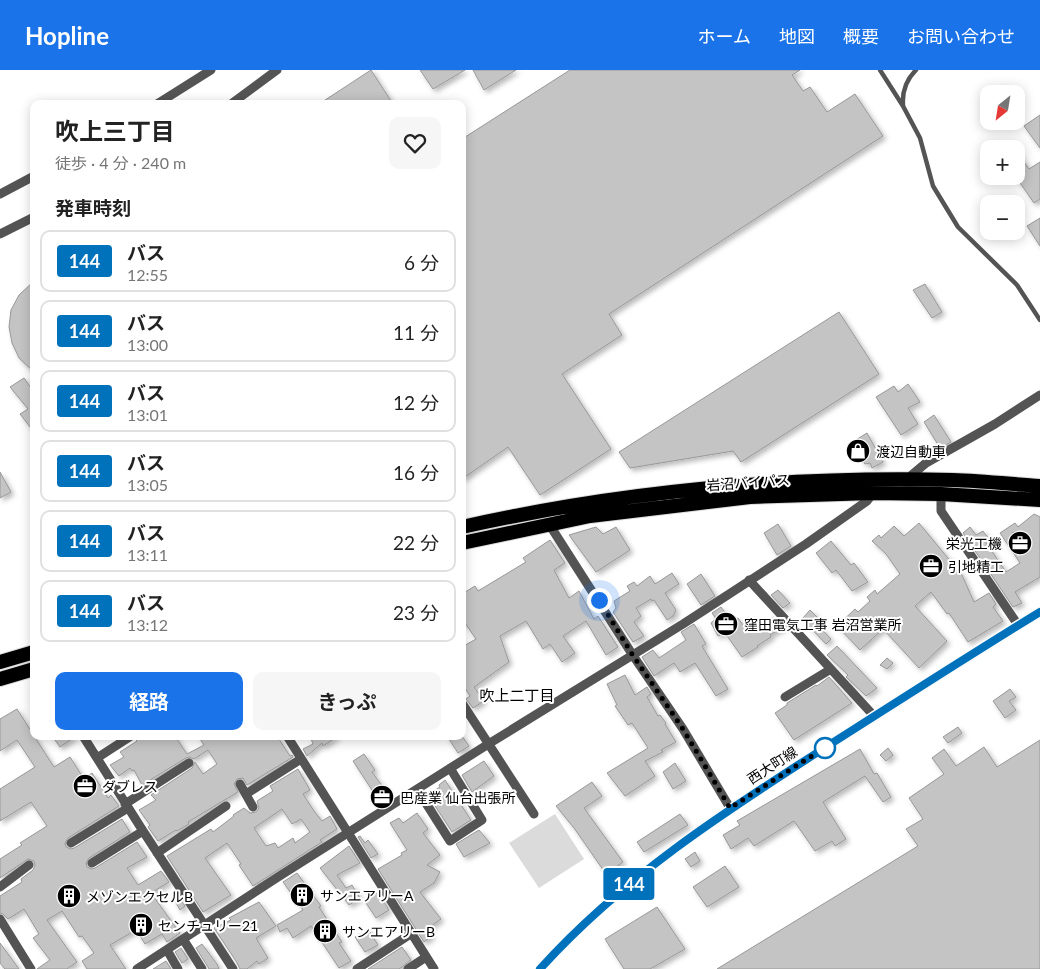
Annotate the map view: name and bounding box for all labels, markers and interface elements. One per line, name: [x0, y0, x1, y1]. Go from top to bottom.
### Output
text: Hopline: [25, 21, 109, 50]
text: ホーム: [698, 25, 751, 47]
text: 地図: [779, 25, 815, 47]
text: 概要: [843, 25, 879, 47]
text: お問い合わせ: [907, 25, 1015, 47]
north arrow: [980, 85, 1025, 130]
map controls: [980, 85, 1025, 240]
text: 吹上三丁目: [55, 116, 175, 145]
button: heart: [389, 117, 441, 169]
button: +: [980, 140, 1025, 185]
text: 徒歩 · 4 分 · 240 m: [55, 153, 186, 172]
button: −: [980, 195, 1025, 240]
text: 発車時刻: [55, 196, 131, 219]
text: バス: [127, 241, 165, 264]
text: 144: [69, 250, 100, 272]
text: 6 分: [404, 251, 439, 274]
text: 12:55: [127, 265, 168, 284]
text: バス: [127, 311, 165, 334]
text: 144: [69, 320, 100, 342]
text: 11 分: [393, 321, 439, 344]
text: 13:00: [127, 335, 168, 354]
text: バス: [127, 381, 165, 404]
text: 144: [69, 390, 100, 412]
text: 12 分: [393, 391, 439, 414]
text: 13:01: [127, 405, 168, 424]
shop icon: 渡辺自動車: [845, 438, 871, 464]
place label: 渡辺自動車: [876, 443, 946, 460]
text: バス: [127, 451, 165, 474]
text: 144: [69, 460, 100, 482]
text: 16 分: [393, 461, 439, 484]
street label: 岩沼バイパス: [706, 471, 790, 493]
text: 13:05: [127, 475, 168, 494]
text: バス: [127, 521, 165, 544]
text: 144: [69, 530, 100, 552]
office icon: 栄光工機: [1007, 530, 1033, 556]
text: 22 分: [393, 531, 439, 554]
place label: 栄光工機: [946, 535, 1002, 552]
text: 13:11: [127, 545, 168, 564]
office icon: 引地精工: [918, 553, 944, 579]
place label: 引地精工: [948, 558, 1004, 575]
your location: [587, 588, 612, 613]
text: バス: [127, 591, 165, 614]
text: 144: [69, 600, 100, 622]
text: 23 分: [393, 601, 439, 624]
office icon: 窪田電気工事 岩沼営業所: [713, 611, 739, 637]
text: 13:12: [127, 615, 168, 634]
place label: 窪田電気工事 岩沼営業所: [744, 616, 902, 633]
button: 経路: [55, 672, 243, 730]
button: きっぷ: [253, 672, 441, 730]
district label: 吹上二丁目: [479, 686, 555, 704]
unlabelled marker: [814, 737, 836, 759]
street label: 西大町線: [744, 743, 800, 787]
office icon: ダブレス: [72, 773, 98, 799]
place label: ダブレス: [102, 778, 158, 795]
office icon: 巴産業 仙台出張所: [369, 784, 395, 810]
place label: 巴産業 仙台出張所: [400, 789, 516, 806]
line badge: 144: [600, 868, 658, 900]
text: 144: [613, 873, 645, 895]
building icon: サンエアリーA: [289, 882, 315, 908]
building icon: メゾンエクセルB: [56, 883, 82, 909]
place label: サンエアリーA: [320, 887, 414, 904]
place label: メゾンエクセルB: [86, 888, 193, 905]
building icon: センチュリー21: [128, 912, 154, 938]
place label: センチュリー21: [158, 917, 258, 934]
building icon: サンエアリーB: [312, 918, 338, 944]
place label: サンエアリーB: [342, 923, 435, 940]

